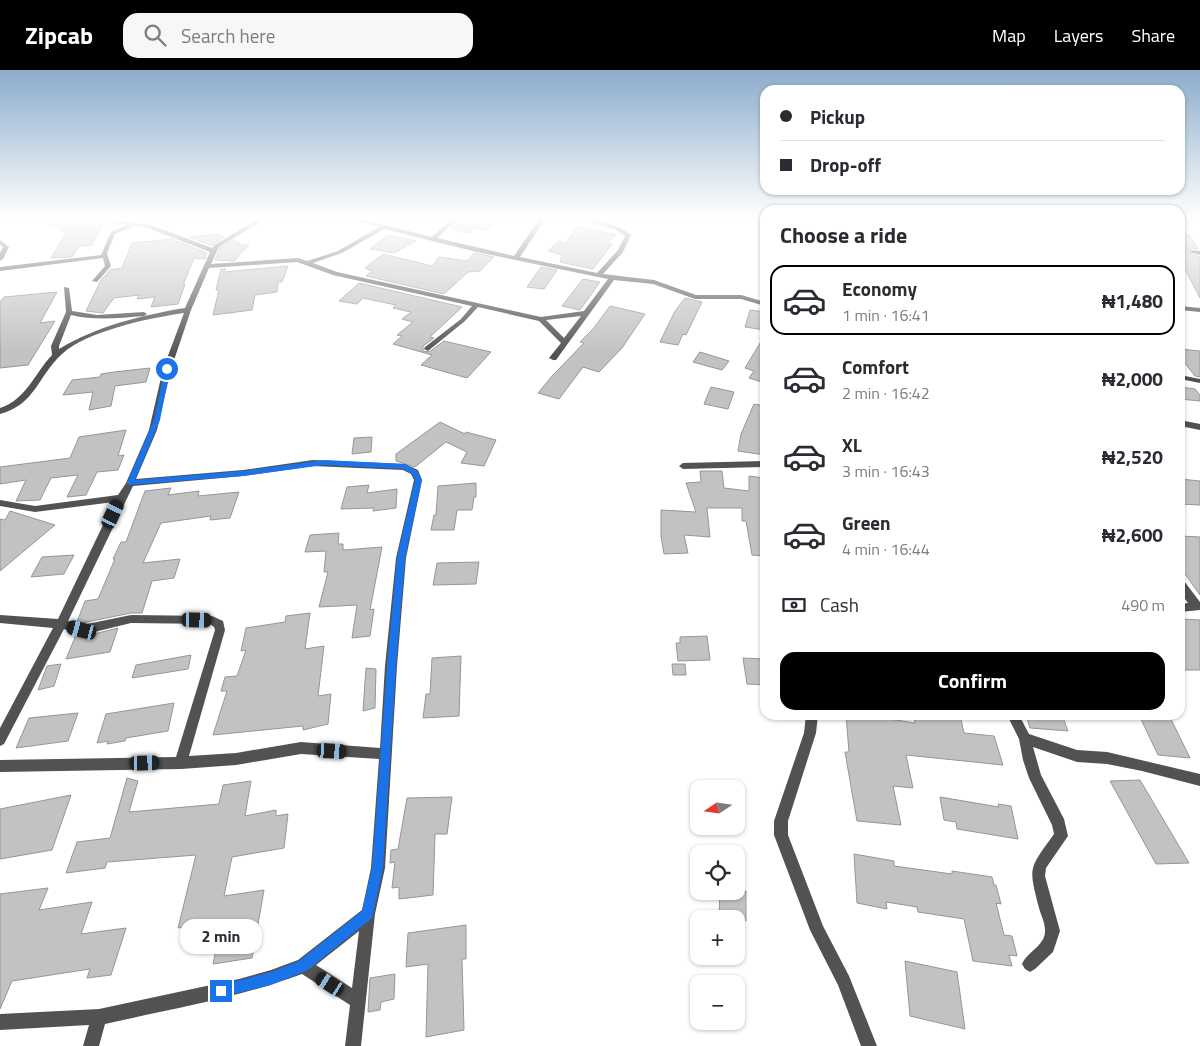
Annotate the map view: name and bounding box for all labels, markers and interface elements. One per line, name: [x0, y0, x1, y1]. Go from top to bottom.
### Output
search box: [123, 13, 473, 58]
text: Zipcab: [25, 17, 93, 53]
icon: search: [141, 21, 169, 49]
text: Search here: [181, 21, 275, 50]
text: Map: [992, 22, 1026, 49]
text: Layers: [1054, 22, 1103, 49]
text: Share: [1131, 22, 1175, 49]
text: Pickup: [810, 102, 865, 131]
text: Drop-off: [810, 150, 881, 179]
text: Choose a ride: [780, 218, 907, 252]
text: Economy: [842, 274, 917, 303]
icon: car: [782, 278, 827, 323]
text: ₦1,480: [1102, 286, 1163, 315]
text: 1 min · 16:41: [842, 303, 930, 327]
text: Comfort: [842, 352, 909, 381]
icon: car: [782, 356, 827, 401]
route start: [156, 358, 178, 380]
text: ₦2,000: [1102, 364, 1163, 393]
text: 2 min · 16:42: [842, 381, 930, 405]
text: XL: [842, 430, 862, 459]
icon: car: [782, 434, 827, 479]
text: ₦2,520: [1102, 442, 1163, 471]
text: 3 min · 16:43: [842, 459, 930, 483]
car: [99, 497, 126, 531]
text: Green: [842, 508, 891, 537]
icon: car: [782, 512, 827, 557]
text: ₦2,600: [1102, 520, 1163, 549]
text: 4 min · 16:44: [842, 537, 930, 561]
text: Cash: [820, 590, 859, 619]
icon: cash: [780, 591, 808, 619]
text: 490 m: [1121, 593, 1165, 617]
car: [181, 612, 212, 628]
car: [65, 619, 98, 641]
button: Confirm: [780, 652, 1165, 710]
car: [316, 743, 347, 759]
car: [129, 755, 160, 771]
north arrow: [690, 780, 745, 835]
map controls: [690, 780, 745, 1030]
button: locate: [690, 845, 745, 900]
button: +: [690, 910, 745, 965]
callout: 2 min: [180, 918, 262, 954]
text: 2 min: [202, 924, 240, 948]
car: [313, 970, 346, 998]
button: −: [690, 975, 745, 1030]
route end: [210, 980, 232, 1002]

